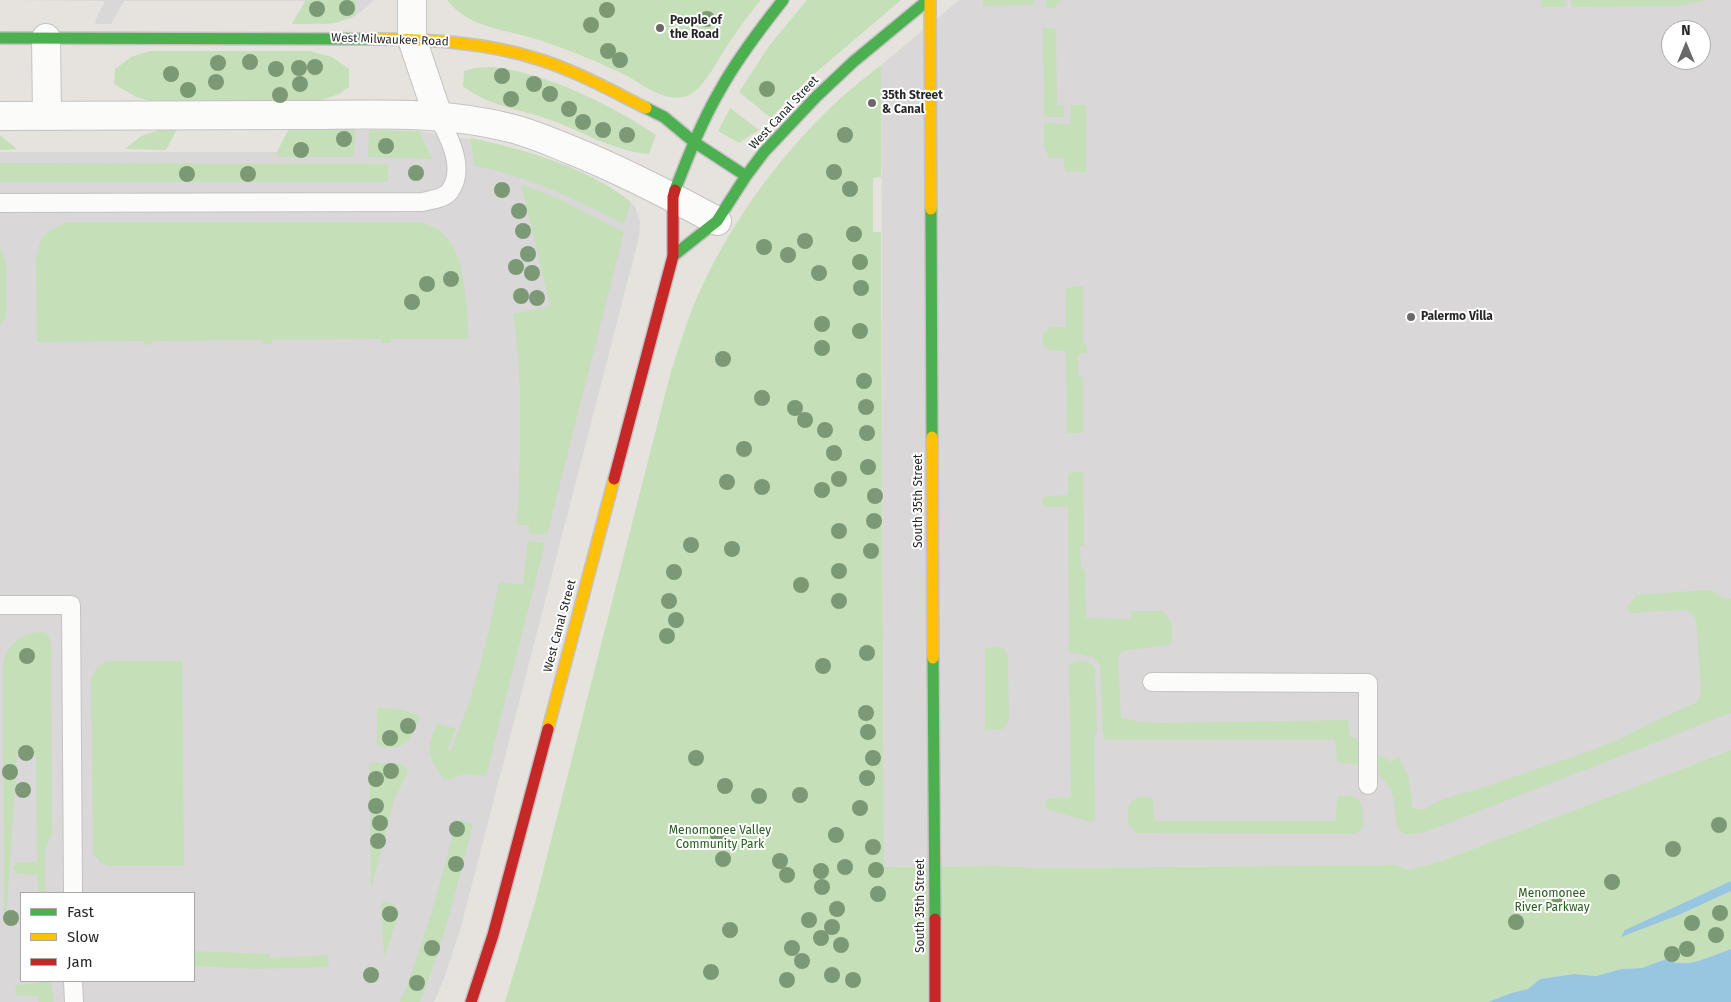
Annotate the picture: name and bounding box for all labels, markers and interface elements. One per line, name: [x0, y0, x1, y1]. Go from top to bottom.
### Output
place label: People of the Road: [670, 14, 722, 42]
north arrow: [1661, 20, 1711, 70]
marker: People of the Road: [654, 22, 666, 34]
text: N: [1681, 22, 1691, 39]
street label: West Milwaukee Road: [331, 31, 449, 49]
street label: West Canal Street: [746, 73, 822, 153]
place label: 35th Street & Canal: [882, 89, 943, 117]
marker: 35th Street & Canal: [866, 97, 878, 109]
place label: Palermo Villa: [1421, 310, 1493, 324]
marker: Palermo Villa: [1405, 311, 1417, 323]
street label: South 35th Street: [912, 454, 926, 548]
street label: West Canal Street: [541, 578, 579, 674]
park label: Menomonee Valley Community Park: [669, 824, 771, 852]
street label: South 35th Street: [914, 859, 928, 953]
park label: Menomonee River Parkway: [1514, 887, 1590, 915]
legend: [20, 892, 195, 982]
text: Fast: [67, 903, 94, 921]
text: Slow: [67, 928, 99, 946]
text: Jam: [67, 953, 93, 971]

